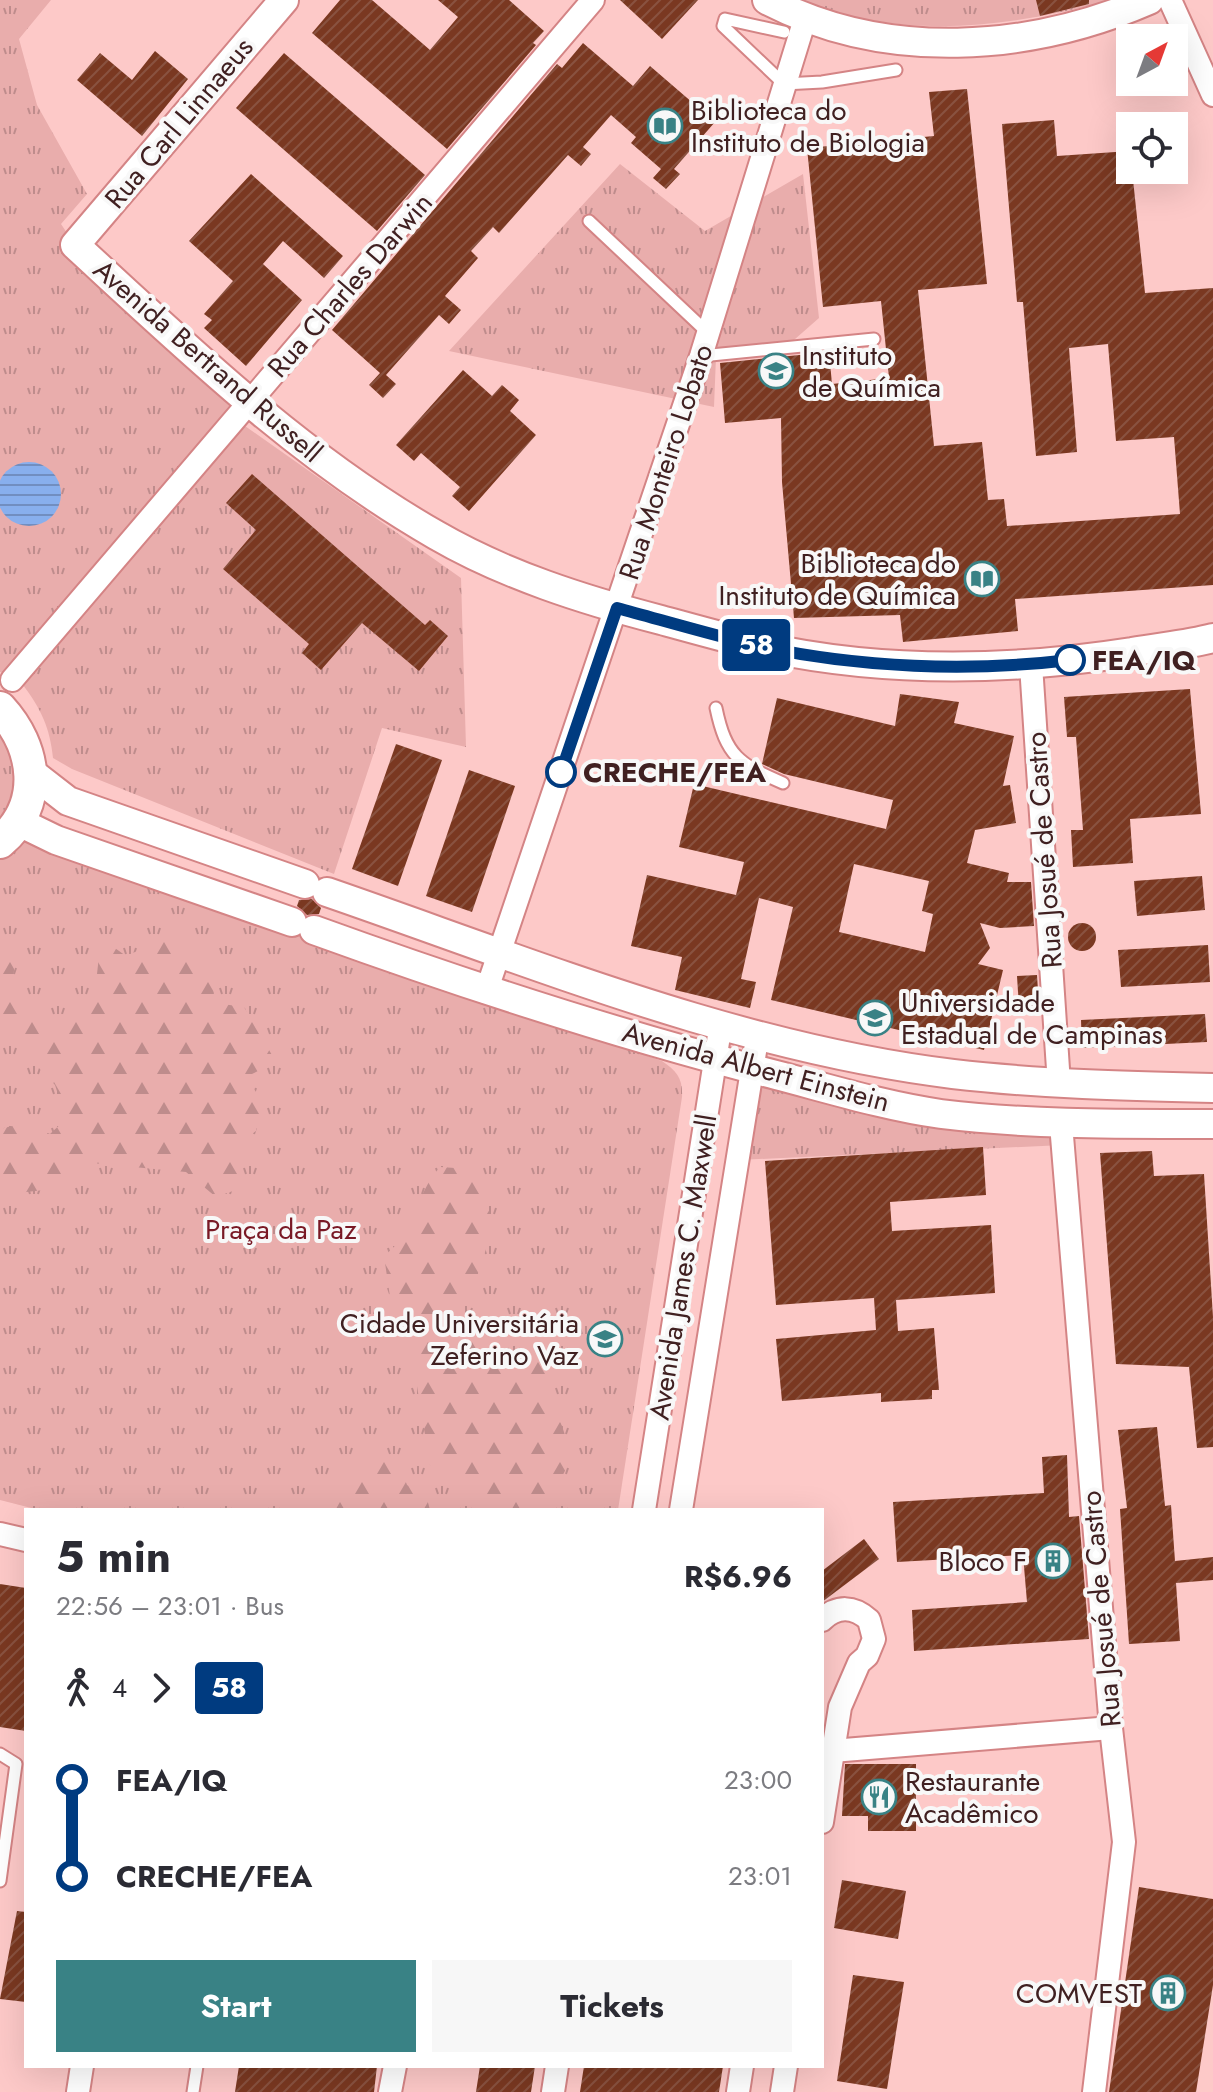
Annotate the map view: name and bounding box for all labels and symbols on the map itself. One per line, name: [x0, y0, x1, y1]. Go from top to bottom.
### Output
north arrow: [1116, 24, 1188, 96]
street label: Rua Carl Linnaeus: [95, 28, 263, 218]
place label: Biblioteca do Instituto de Biologia: [691, 90, 925, 163]
library icon: Biblioteca do Instituto de Biologia: [646, 107, 684, 145]
street label: Rua Charles Darwin: [258, 183, 442, 387]
street label: Avenida Bertrand Russell: [84, 250, 332, 472]
place label: Instituto de Química: [802, 335, 941, 408]
street label: Rua Monteiro Lobato: [609, 339, 723, 585]
school or university icon: Instituto de Química: [757, 352, 795, 390]
place label: Biblioteca do Instituto de Química: [718, 543, 956, 616]
library icon: Biblioteca do Instituto de Química: [963, 560, 1001, 598]
line badge: 58: [720, 619, 792, 671]
place label: FEA/IQ: [1092, 640, 1197, 681]
marker: FEA/IQ: [1055, 645, 1085, 675]
street label: Rua Josué de Castro: [1015, 730, 1073, 970]
place label: CRECHE/FEA: [583, 752, 767, 793]
marker: CRECHE/FEA: [546, 757, 576, 787]
place label: Universidade Estadual de Campinas: [901, 982, 1163, 1055]
school or university icon: Universidade Estadual de Campinas: [856, 999, 894, 1037]
street label: Avenida Albert Einstein: [618, 1012, 894, 1122]
street label: Avenida James C. Maxwell: [639, 1111, 727, 1423]
park label: Praça da Paz: [205, 1209, 357, 1250]
place label: Cidade Universitária Zeferino Vaz: [340, 1303, 579, 1376]
school or university icon: Cidade Universitária Zeferino Vaz: [586, 1320, 624, 1358]
street label: Rua Josué de Castro: [1070, 1489, 1132, 1729]
place label: Bloco F: [939, 1541, 1027, 1582]
building icon: Bloco F: [1034, 1542, 1072, 1580]
place label: Restaurante Acadêmico: [905, 1761, 1040, 1834]
restaurant icon: Restaurante Acadêmico: [860, 1778, 898, 1816]
place label: COMVEST: [1016, 1973, 1142, 2014]
building icon: COMVEST: [1149, 1974, 1187, 2012]

